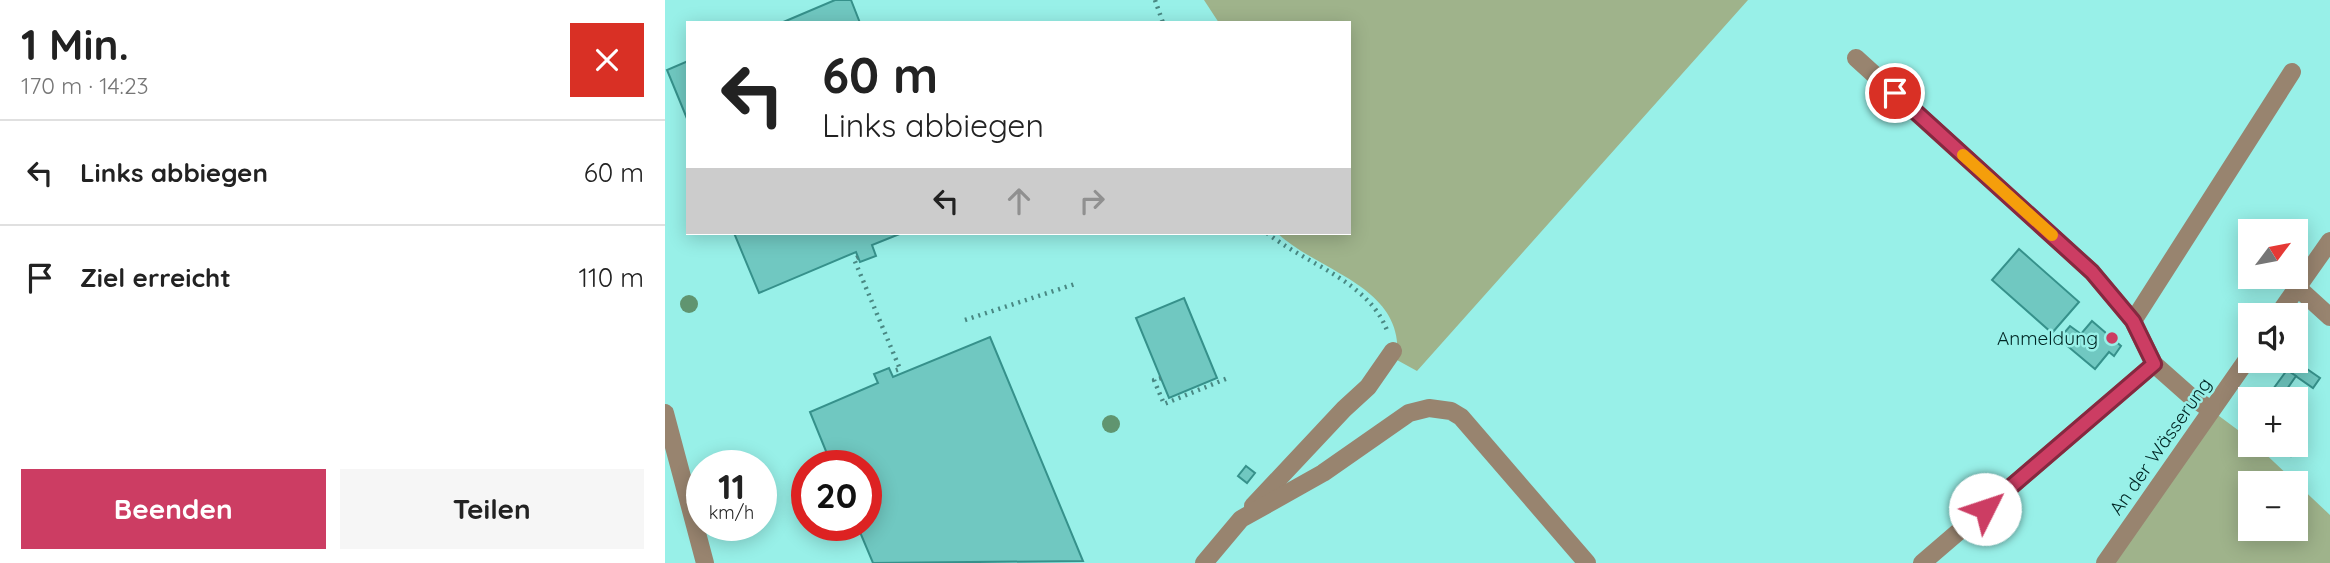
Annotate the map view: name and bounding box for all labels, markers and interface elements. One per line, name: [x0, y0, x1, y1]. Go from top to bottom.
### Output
text: 1 Min.: [21, 18, 129, 71]
button: close: [570, 23, 644, 97]
text: 60 m: [822, 44, 938, 105]
icon: left: [707, 49, 798, 140]
pin: [1865, 63, 1925, 123]
text: 170 m · 14:23: [21, 71, 149, 100]
icon: arrive: [1876, 74, 1914, 112]
text: Links abbiegen: [822, 105, 1044, 145]
icon: left: [21, 154, 59, 192]
text: Links abbiegen: [80, 156, 268, 189]
text: 60 m: [584, 156, 644, 189]
icon: left: [927, 182, 965, 220]
icon: ahead: [1000, 182, 1038, 220]
icon: right: [1073, 182, 1111, 220]
north arrow: [2238, 219, 2308, 289]
map controls: [2238, 219, 2308, 541]
icon: arrive: [21, 259, 59, 297]
text: Ziel erreicht: [80, 261, 231, 294]
text: 110 m: [578, 261, 644, 294]
button: sound: [2238, 303, 2308, 373]
place label: Anmeldung: [1997, 326, 2098, 350]
marker: Anmeldung: [2104, 330, 2120, 346]
street label: An der Wässerung: [2104, 373, 2216, 519]
button: +: [2238, 387, 2308, 457]
speed limit sign: 20: [791, 450, 882, 541]
text: 11: [718, 464, 745, 508]
button: Beenden: [21, 469, 326, 549]
button: Teilen: [340, 469, 644, 549]
button: −: [2238, 471, 2308, 541]
position arrow: [1948, 472, 2022, 546]
text: km/h: [709, 501, 754, 524]

